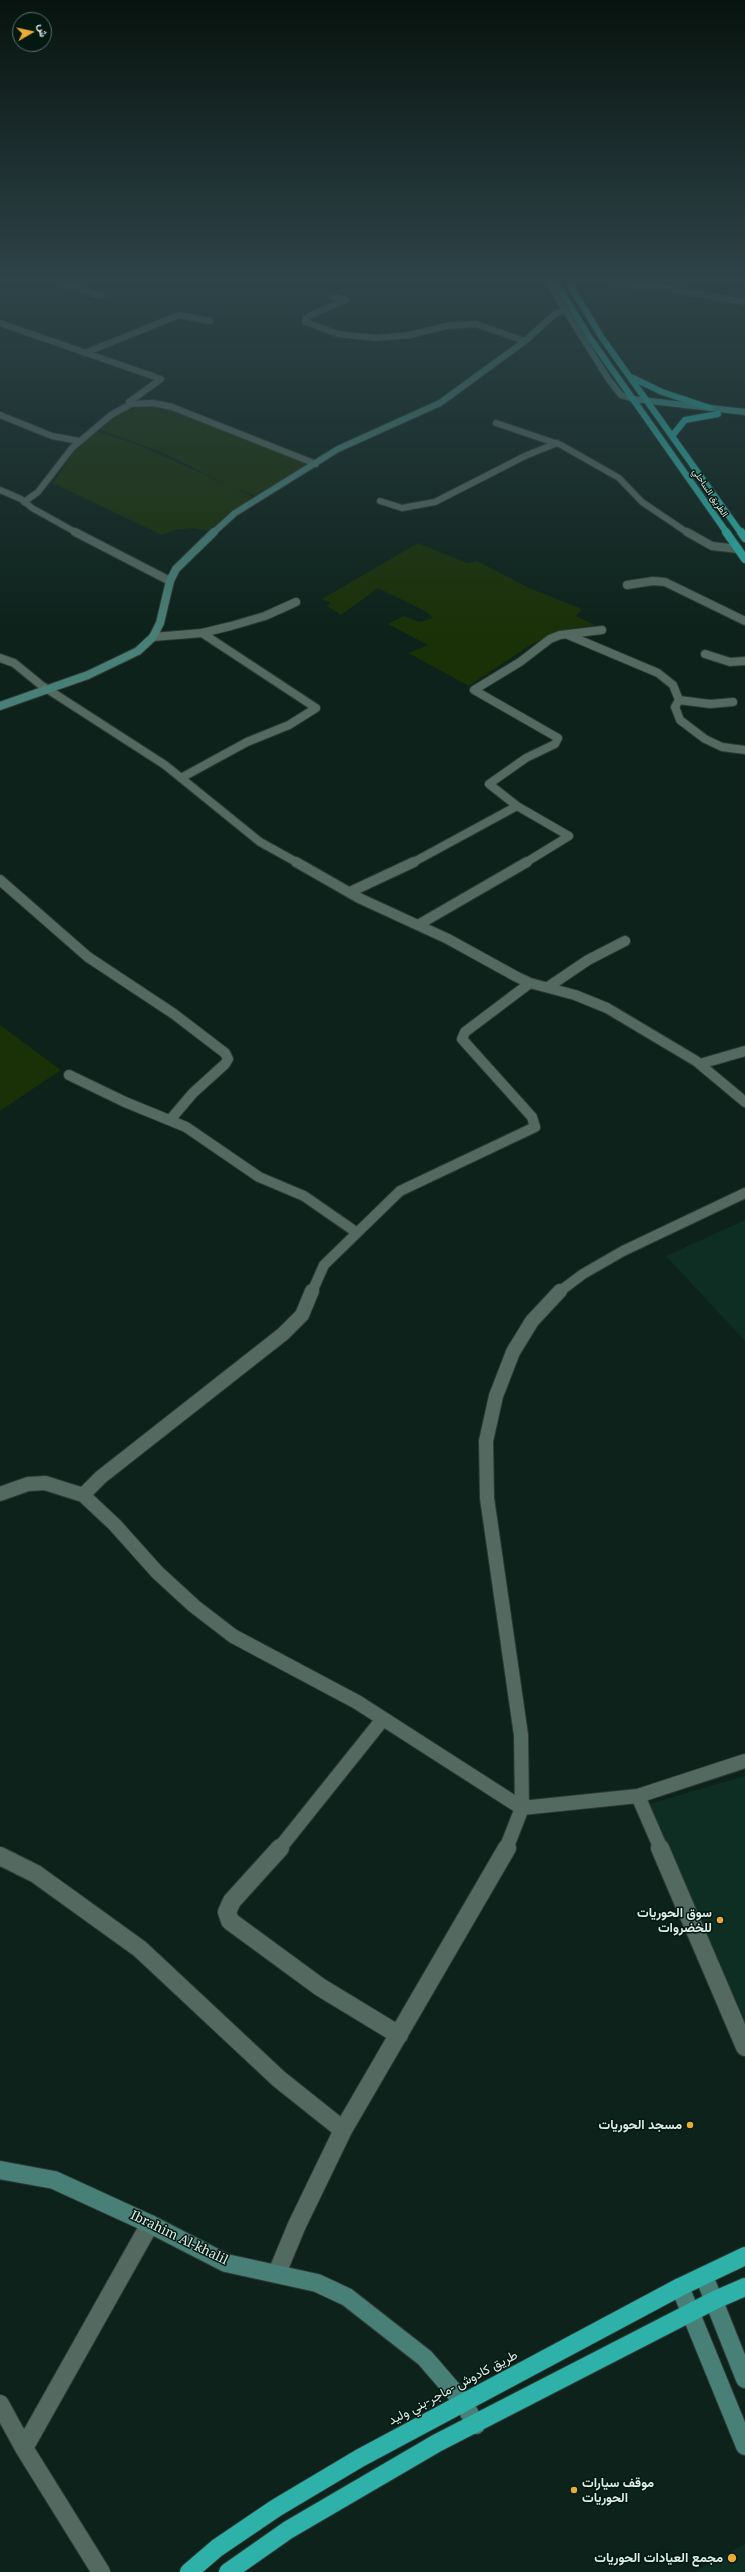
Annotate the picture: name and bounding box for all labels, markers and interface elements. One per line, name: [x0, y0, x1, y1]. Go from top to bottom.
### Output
north arrow: [12, 12, 52, 52]
text: ش: [35, 22, 52, 38]
street label: الطريق الساحلي: [690, 467, 730, 519]
place label: سوق الحوريات للخضروات: [637, 1905, 712, 1936]
marker: سوق الحوريات للخضروات: [715, 1915, 725, 1925]
place label: مسجد الحوريات: [599, 2117, 682, 2133]
marker: مسجد الحوريات: [685, 2120, 695, 2130]
street label: Ibrahim Al-khalil: [128, 2208, 230, 2268]
street label: طريق كادوش -ماجر-بني وليد: [386, 2347, 520, 2429]
place label: موقف سيارات الحوريات: [582, 2475, 654, 2506]
marker: موقف سيارات الحوريات: [569, 2485, 579, 2495]
place label: مجمع العيادات الحوريات: [594, 2550, 723, 2566]
marker: مجمع العيادات الحوريات: [726, 2552, 738, 2564]

